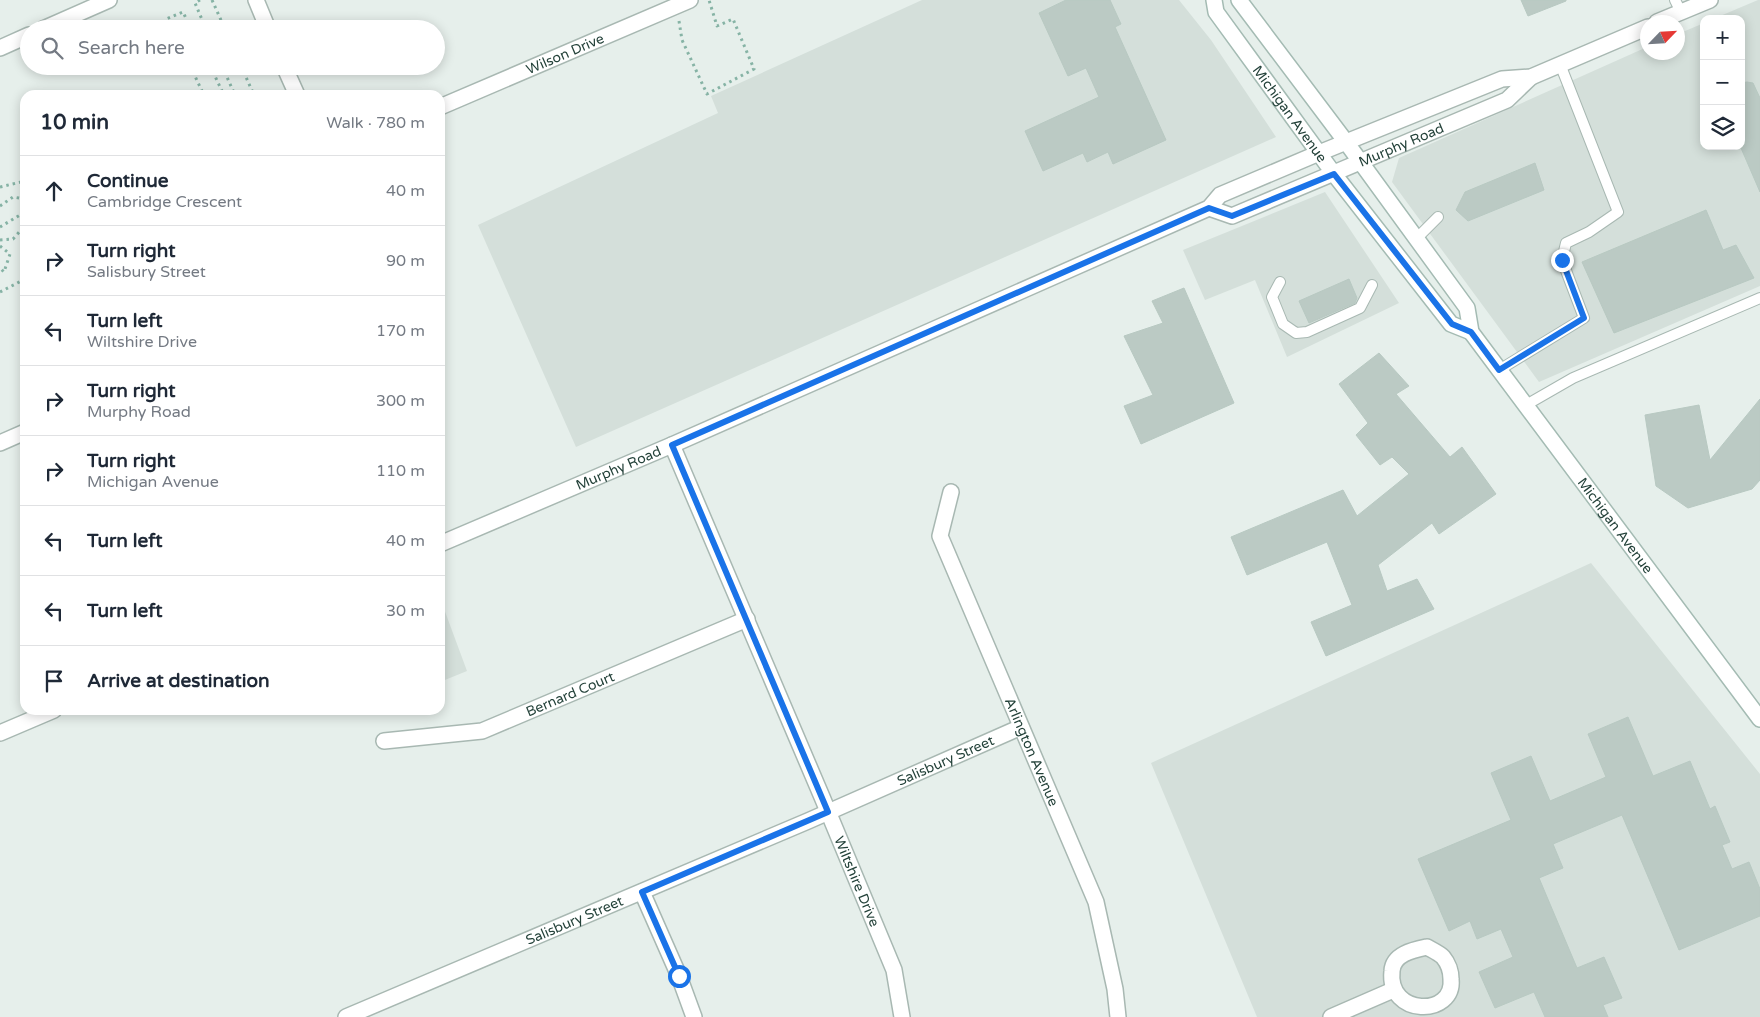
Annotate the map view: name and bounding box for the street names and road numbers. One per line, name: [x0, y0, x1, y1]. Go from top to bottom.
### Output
street label: Wilson Drive: [524, 30, 607, 78]
street label: Michigan Avenue: [1249, 62, 1331, 166]
street label: Murphy Road: [1356, 120, 1447, 171]
street label: Murphy Road: [574, 443, 664, 494]
street label: Michigan Avenue: [1574, 474, 1656, 577]
street label: Bernard Court: [523, 668, 617, 720]
street label: Arlington Avenue: [1001, 695, 1062, 809]
street label: Salisbury Street: [894, 732, 997, 790]
street label: Wiltshire Drive: [830, 834, 883, 929]
street label: Salisbury Street: [523, 892, 626, 949]

